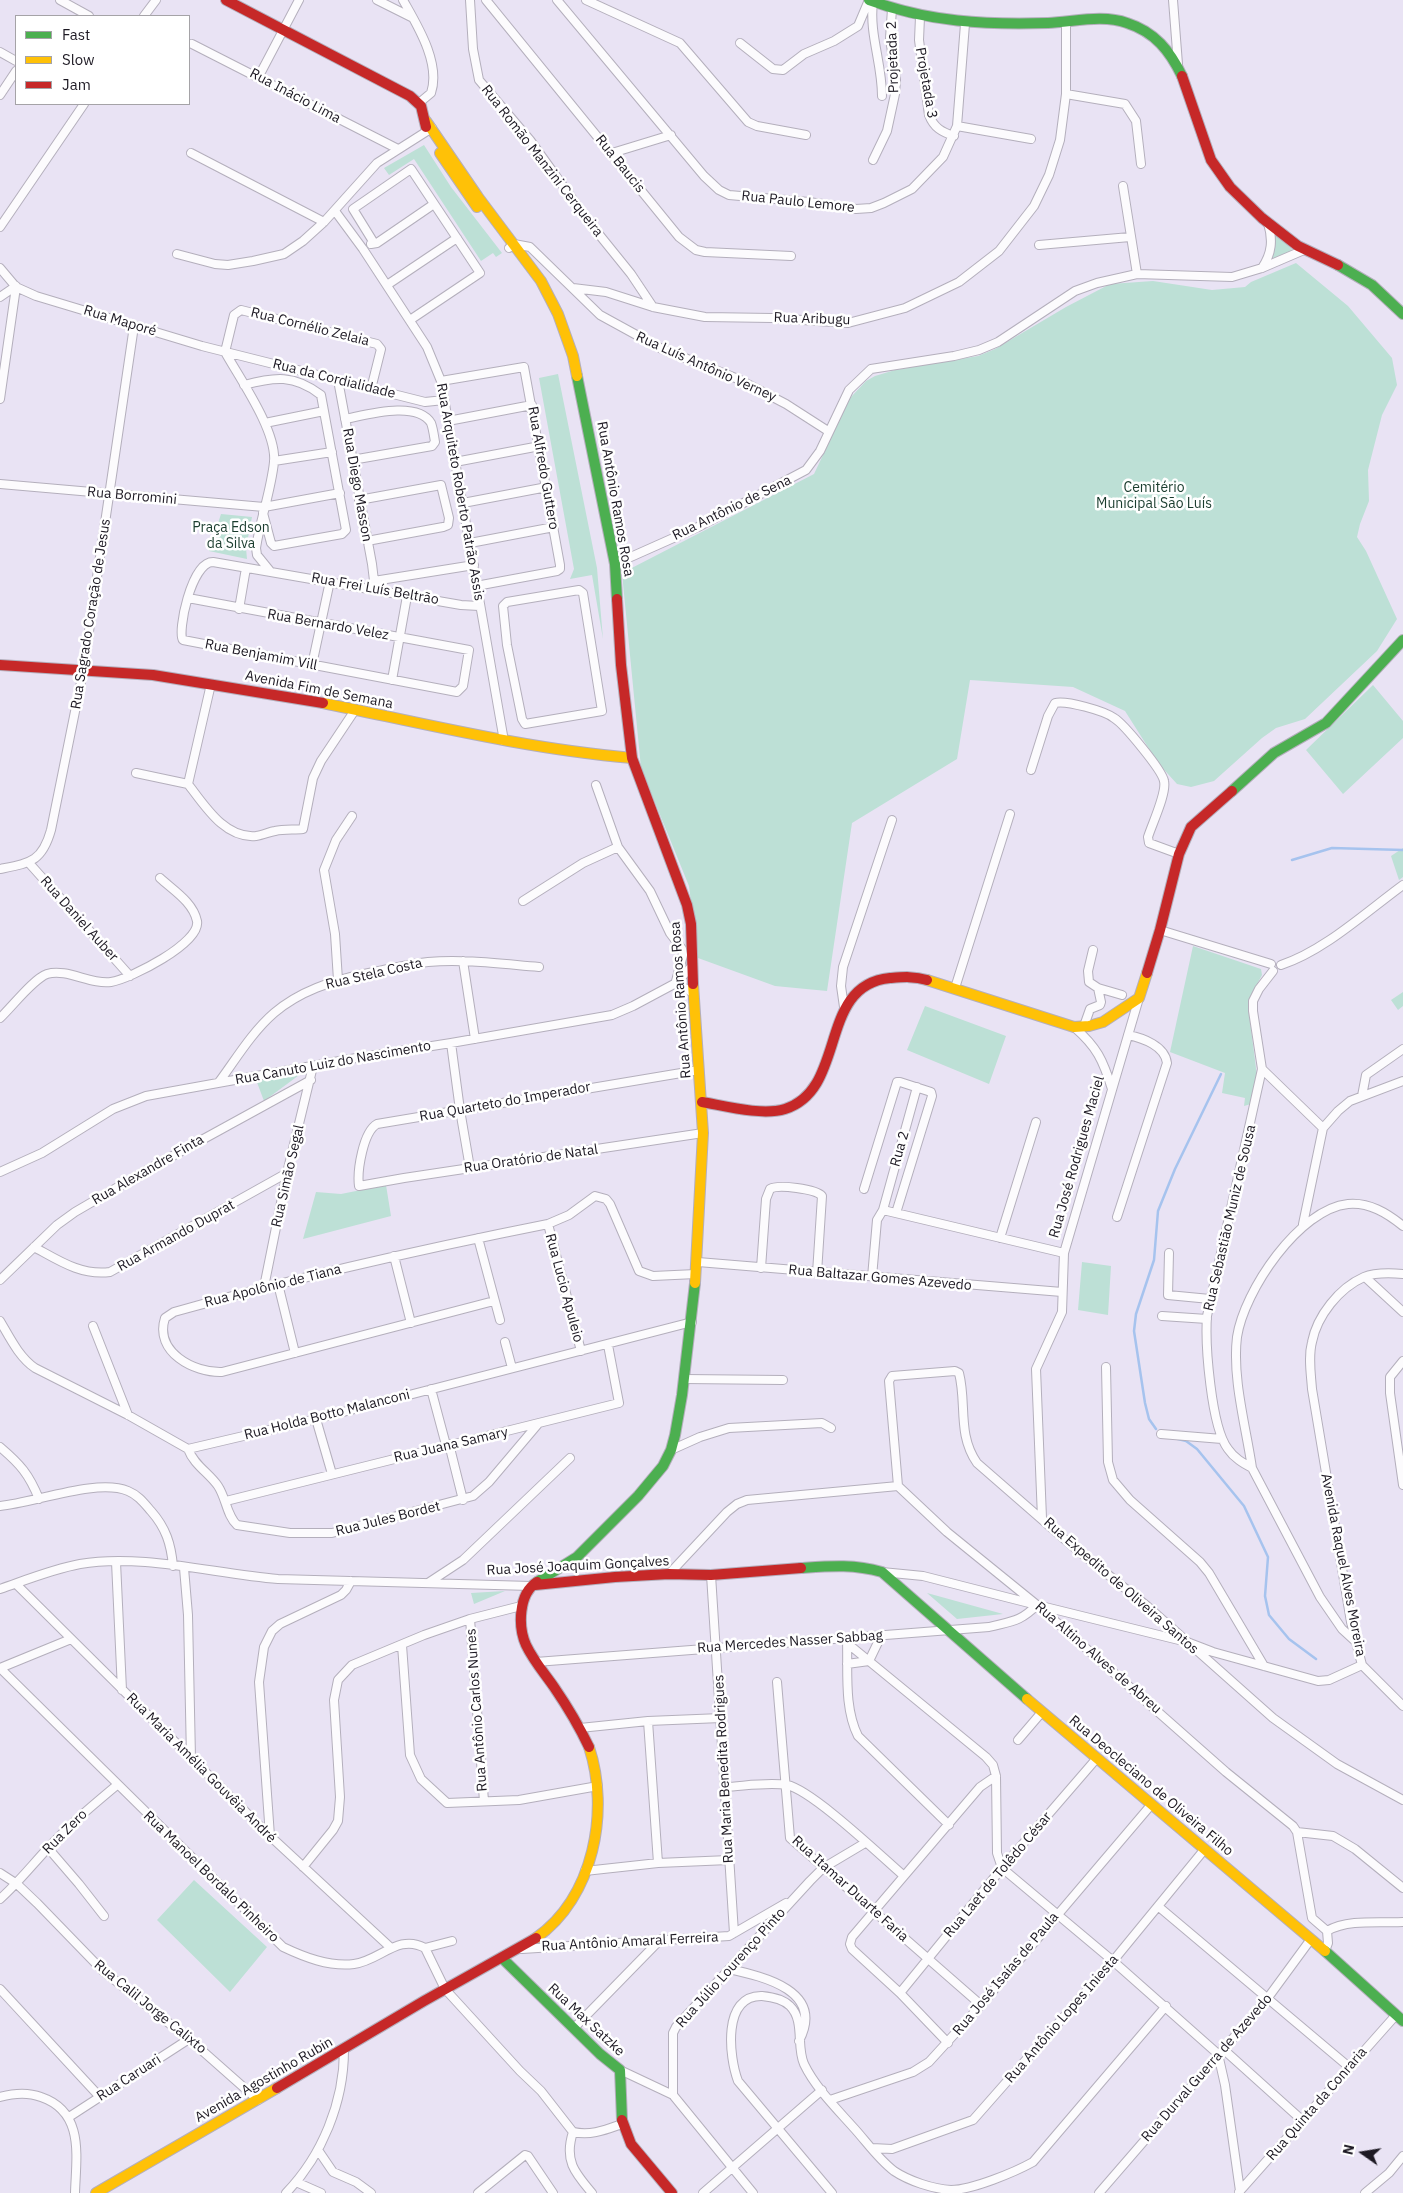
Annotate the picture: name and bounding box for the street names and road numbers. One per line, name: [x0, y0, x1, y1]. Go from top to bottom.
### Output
street label: Projetada 2: [883, 21, 903, 93]
street label: Projetada 3: [911, 46, 941, 120]
street label: Rua Inácio Lima: [247, 65, 343, 127]
street label: Rua Romão Manzini Cerqueira: [478, 82, 606, 240]
street label: Rua Baucis: [592, 132, 648, 196]
street label: Rua Paulo Lemore: [741, 188, 855, 216]
street label: Rua Maporé: [82, 302, 158, 340]
street label: Rua Cornélio Zelaia: [249, 304, 371, 350]
street label: Rua Aribugu: [773, 309, 851, 329]
street label: Rua Luís Antônio Verney: [633, 328, 779, 406]
street label: Rua da Cordialidade: [271, 356, 397, 402]
street label: Rua Arquiteto Roberto Patrão Assis: [433, 382, 487, 602]
street label: Rua Alfredo Guttero: [524, 405, 562, 531]
street label: Rua Antônio Ramos Rosa: [593, 420, 637, 578]
street label: Rua Diego Masson: [339, 427, 375, 543]
street label: Rua Antônio de Sena: [670, 472, 794, 544]
street label: Rua Borromini: [86, 484, 178, 508]
street label: Rua Sagrado Coração de Jesus: [68, 517, 114, 711]
street label: Rua Frei Luís Beltrão: [310, 570, 440, 608]
street label: Rua Bernardo Velez: [266, 606, 390, 644]
street label: Rua Benjamim Vill: [203, 636, 319, 674]
street label: Avenida Fim de Semana: [244, 667, 394, 713]
street label: Rua Daniel Auber: [36, 873, 122, 965]
street label: Rua Antônio Ramos Rosa: [667, 921, 695, 1079]
street label: Rua Stela Costa: [324, 955, 424, 993]
street label: Rua Canuto Luiz do Nascimento: [234, 1037, 432, 1089]
street label: Rua José Rodrigues Maciel: [1046, 1074, 1108, 1240]
street label: Rua Quarteto do Imperador: [418, 1079, 592, 1125]
street label: Rua Simão Segal: [268, 1123, 308, 1229]
street label: Rua Sebastião Muniz de Sousa: [1200, 1123, 1260, 1313]
street label: Rua 2: [887, 1129, 913, 1169]
street label: Rua Alexandre Finta: [89, 1131, 207, 1209]
street label: Rua Oratório de Natal: [463, 1141, 599, 1177]
street label: Rua Armando Duprat: [114, 1197, 238, 1275]
street label: Rua Lucio Apuleio: [541, 1232, 587, 1344]
street label: Rua Apolônio de Tiana: [203, 1261, 343, 1311]
street label: Rua Baltazar Gomes Azevedo: [788, 1262, 972, 1294]
street label: Rua Holda Botto Malanconi: [242, 1386, 412, 1444]
street label: Rua Juana Samary: [392, 1424, 510, 1466]
street label: Avenida Raquel Alves Moreira: [1317, 1472, 1369, 1658]
street label: Rua Jules Bordet: [334, 1498, 442, 1540]
street label: Rua Expedito de Oliveira Santos: [1040, 1514, 1202, 1658]
street label: Rua José Joaquim Gonçalves: [486, 1553, 670, 1579]
street label: Rua Altino Alves de Abreu: [1031, 1599, 1165, 1717]
street label: Rua Mercedes Nasser Sabbag: [697, 1627, 883, 1657]
street label: Rua Antônio Carlos Nunes: [463, 1628, 491, 1792]
street label: Rua Maria Benedita Rodrigues: [711, 1674, 737, 1864]
street label: Rua Maria Amélia Gouvêia André: [123, 1690, 279, 1846]
street label: Rua Deocleciano de Oliveira Filho: [1065, 1712, 1237, 1860]
street label: Rua Zero: [39, 1806, 91, 1858]
street label: Rua Manoel Bordalo Pinheiro: [140, 1808, 282, 1946]
street label: Rua Laet de Tolêdo César: [941, 1809, 1055, 1941]
street label: Rua Itamar Duarte Faria: [788, 1832, 912, 1946]
street label: Rua Júlio Lourenço Pinto: [673, 1905, 789, 2031]
street label: Rua José Isaías de Paula: [950, 1909, 1062, 2039]
street label: Rua Antônio Amaral Ferreira: [541, 1929, 719, 1955]
street label: Rua Antônio Lopes Iniesta: [1002, 1951, 1122, 2087]
street label: Rua Calil Jorge Calixto: [90, 1957, 210, 2057]
street label: Rua Max Satzke: [544, 1980, 628, 2060]
street label: Rua Durval Guerra de Azevedo: [1138, 1991, 1276, 2145]
street label: Avenida Agostinho Rubin: [192, 2034, 336, 2126]
street label: Rua Quinta da Conraria: [1263, 2044, 1371, 2164]
street label: Rua Caruari: [94, 2051, 164, 2105]

